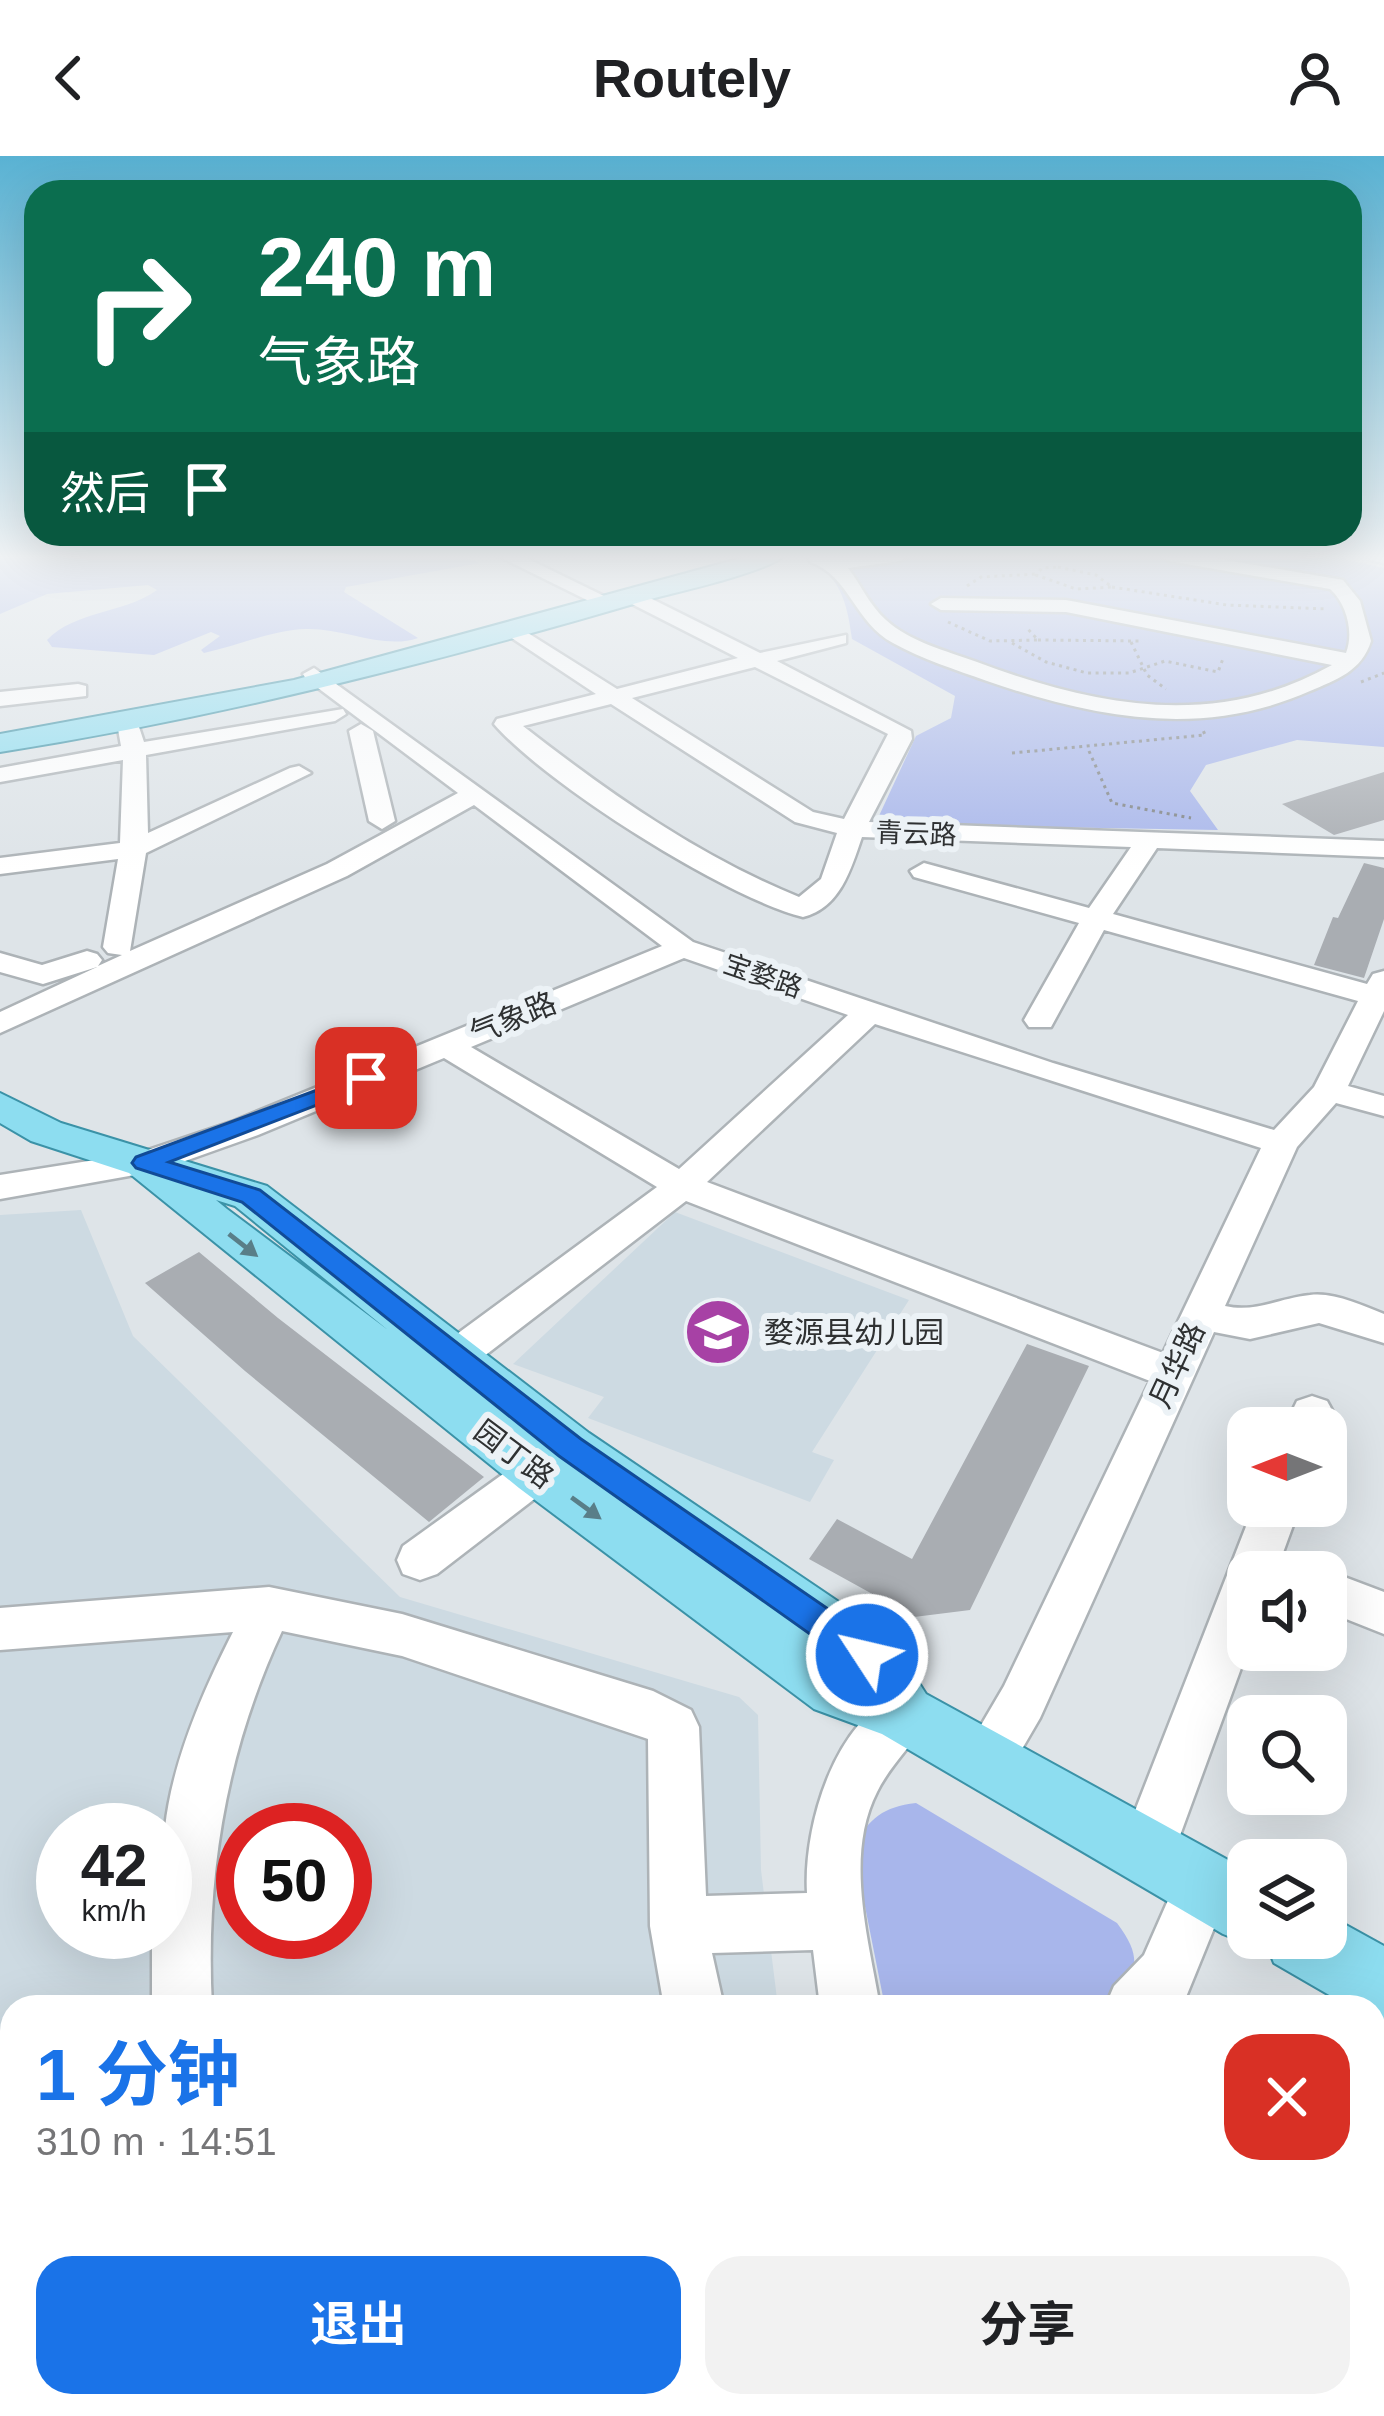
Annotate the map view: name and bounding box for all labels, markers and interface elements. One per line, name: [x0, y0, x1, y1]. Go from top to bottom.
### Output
icon: back: [36, 45, 102, 111]
icon: person: [1282, 45, 1348, 111]
text: Routely: [593, 48, 791, 108]
text: 240 m: [258, 220, 496, 314]
icon: right: [60, 228, 216, 384]
text: 气象路: [258, 332, 420, 392]
icon: arrive: [174, 456, 240, 522]
text: 然后: [60, 468, 150, 519]
street label: 青云路: [875, 818, 957, 850]
street label: 宝婺路: [720, 949, 806, 1003]
street label: 气象路: [465, 986, 561, 1050]
pin: [315, 1027, 417, 1129]
icon: arrive: [333, 1045, 399, 1111]
one-way arrow: [228, 1232, 259, 1257]
school or university icon: 婺源县幼儿园: [683, 1297, 753, 1367]
place label: 婺源县幼儿园: [764, 1316, 944, 1349]
street label: 月华路: [1143, 1317, 1211, 1413]
north arrow: [1227, 1407, 1347, 1527]
map controls: [1227, 1407, 1347, 1959]
street label: 园丁路: [468, 1414, 560, 1494]
one-way arrow: [570, 1496, 602, 1519]
button: sound: [1227, 1551, 1347, 1671]
position arrow: [804, 1592, 930, 1718]
button: search: [1227, 1695, 1347, 1815]
speed limit sign: 50: [216, 1803, 372, 1959]
text: 42: [81, 1832, 147, 1899]
button: layers: [1227, 1839, 1347, 1959]
text: km/h: [81, 1894, 147, 1927]
button: close: [1224, 2034, 1350, 2160]
text: 1 分钟: [36, 2035, 240, 2115]
text: 310 m · 14:51: [36, 2120, 277, 2163]
button: 退出: [36, 2256, 681, 2394]
button: 分享: [705, 2256, 1350, 2394]

